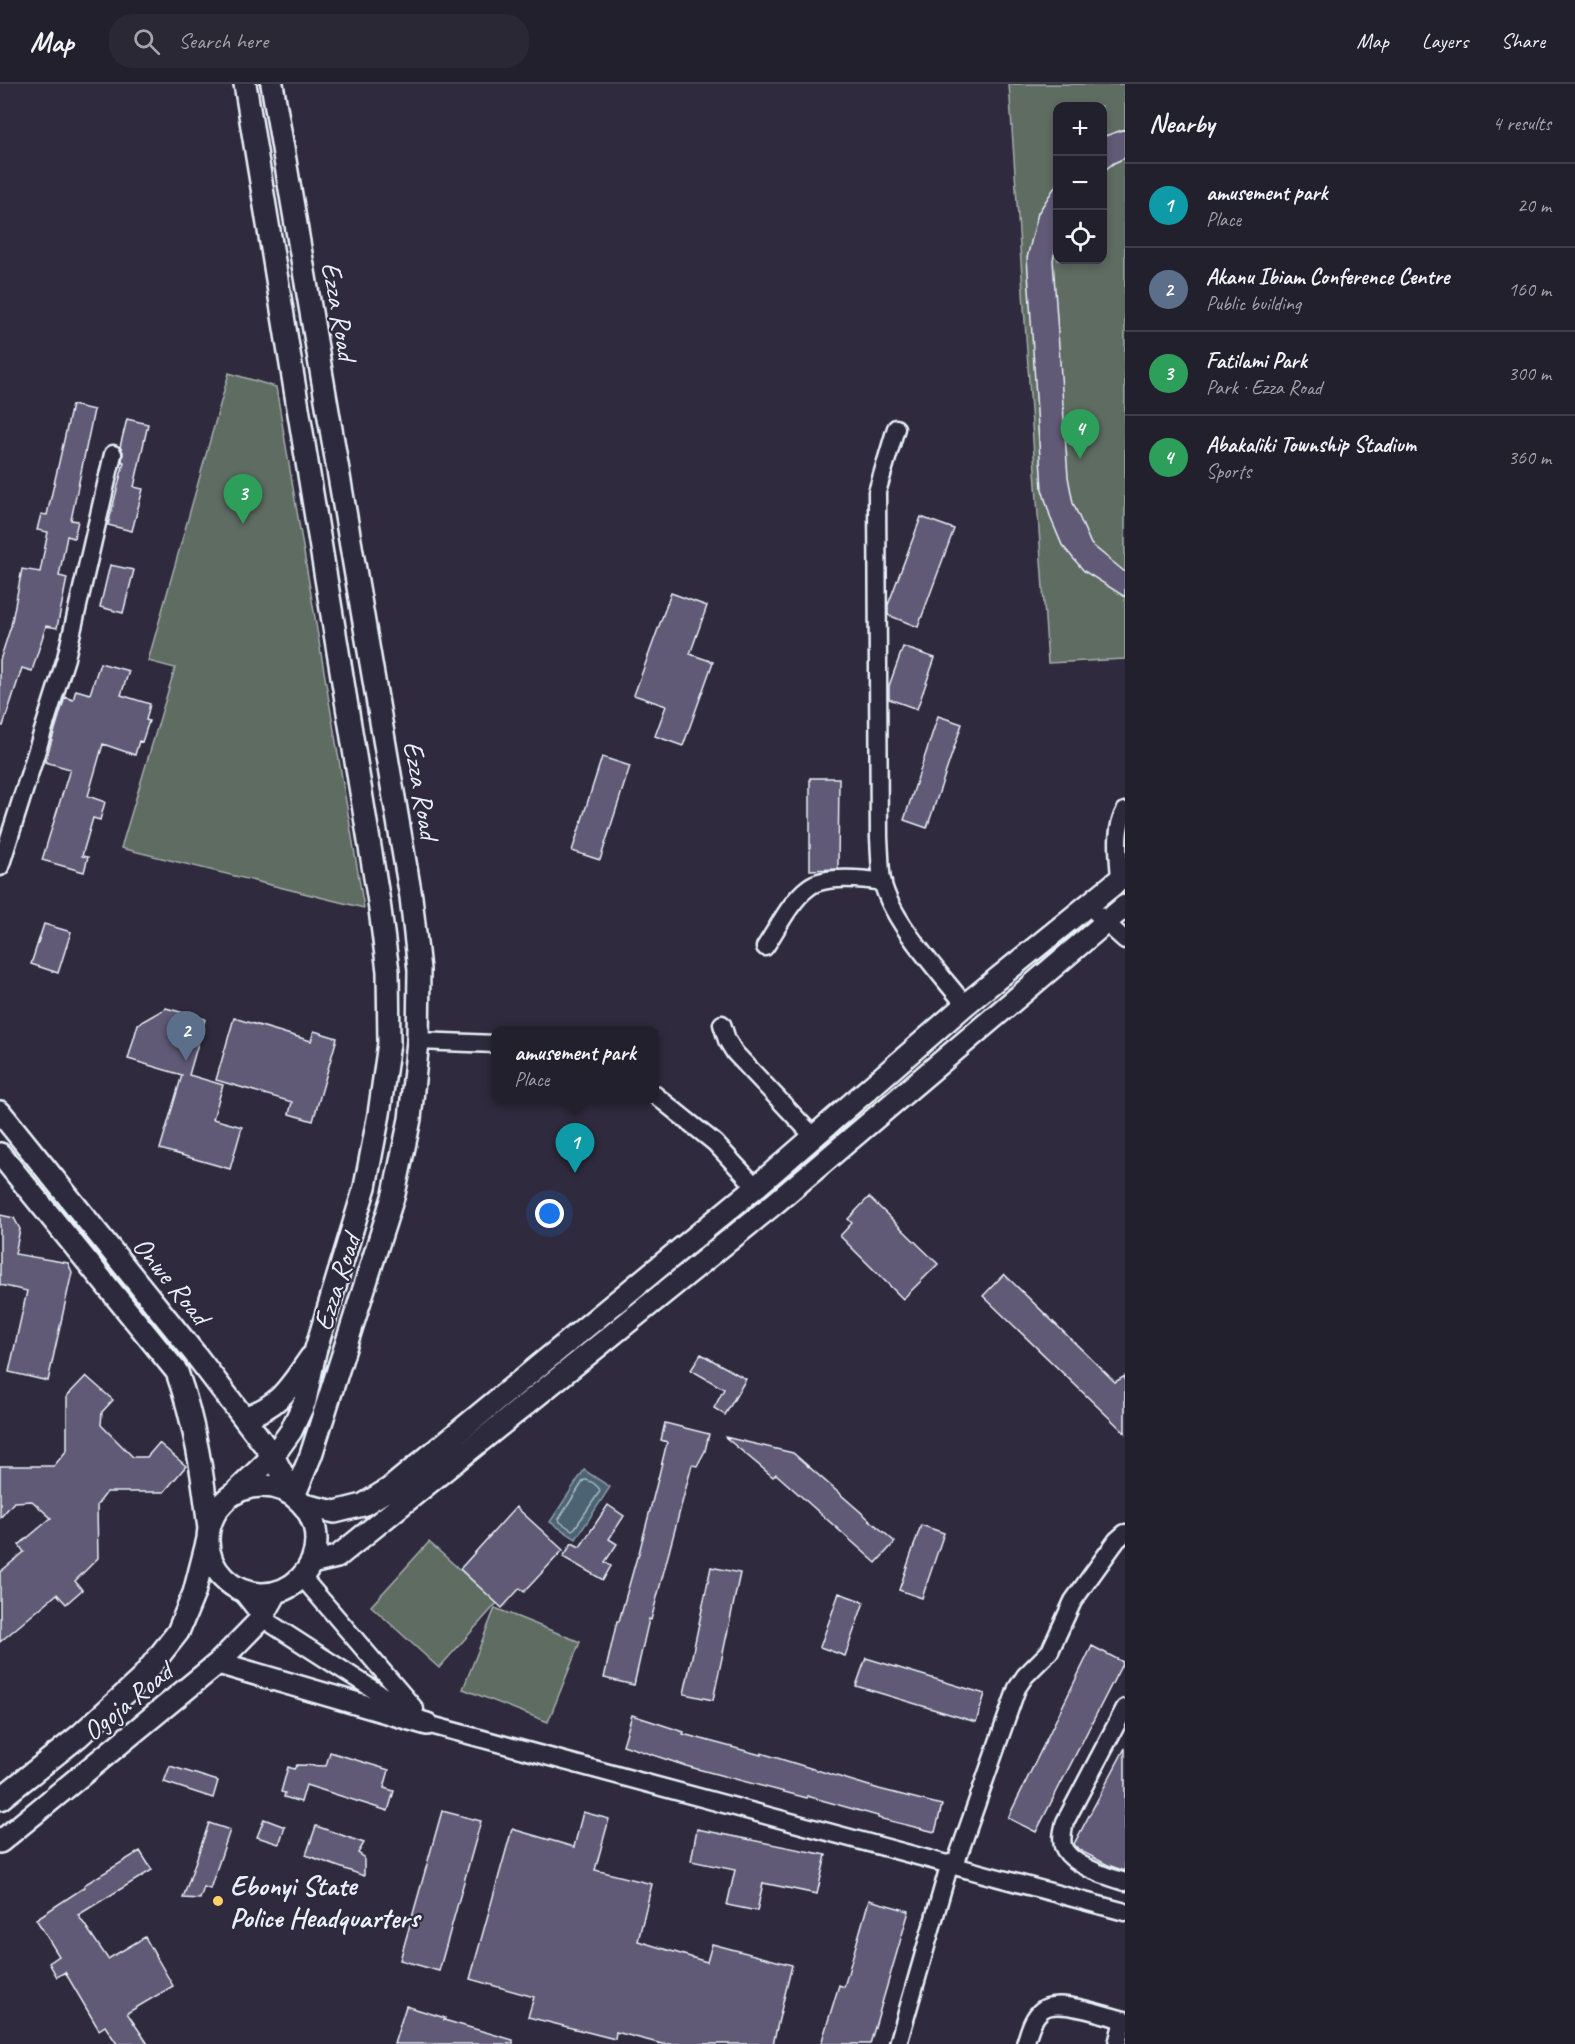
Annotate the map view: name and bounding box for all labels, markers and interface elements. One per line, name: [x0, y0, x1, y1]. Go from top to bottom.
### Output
search box: [109, 14, 529, 68]
text: Map: [30, 24, 73, 59]
icon: search: [130, 25, 163, 58]
text: Search here: [178, 27, 268, 55]
text: Map: [1356, 28, 1389, 54]
text: Layers: [1422, 28, 1468, 54]
text: Share: [1501, 28, 1545, 54]
map controls: [1053, 102, 1107, 264]
button: +: [1053, 102, 1107, 156]
text: Nearby: [1149, 107, 1214, 140]
text: 4 results: [1492, 111, 1551, 136]
button: −: [1053, 156, 1107, 210]
text: amusement park: [1206, 179, 1328, 207]
text: 1: [1164, 193, 1173, 218]
text: 20 m: [1517, 193, 1551, 218]
text: Place: [1206, 207, 1241, 232]
button: locate: [1053, 210, 1107, 264]
street label: Ezza Road: [314, 259, 366, 367]
text: Akanu Ibiam Conference Centre: [1206, 263, 1449, 291]
text: 2: [1164, 277, 1173, 302]
text: 160 m: [1508, 277, 1551, 302]
text: Public building: [1206, 291, 1301, 316]
text: Fatilami Park: [1206, 347, 1307, 375]
text: 3: [1164, 361, 1173, 386]
text: 300 m: [1508, 361, 1551, 386]
text: Park · Ezza Road: [1206, 375, 1322, 400]
pin: 4: [1060, 410, 1100, 459]
text: Abakaliki Township Stadium: [1206, 431, 1416, 459]
text: 4: [1164, 445, 1173, 470]
text: 360 m: [1508, 445, 1551, 470]
text: Sports: [1206, 459, 1251, 484]
pin: 3: [224, 474, 262, 524]
street label: Ezza Road: [396, 738, 448, 846]
pin: 2: [166, 1012, 206, 1061]
popup: [491, 1026, 659, 1104]
text: amusement park: [514, 1039, 636, 1067]
text: Place: [514, 1067, 549, 1092]
pin: 1: [556, 1124, 594, 1173]
your location: [535, 1199, 564, 1228]
street label: Ezza Road: [305, 1226, 370, 1335]
street label: Onwe Road: [125, 1229, 220, 1335]
street label: Ogoja Road: [75, 1652, 183, 1748]
place label: Ebonyi State Police Headquarters: [230, 1868, 422, 1935]
marker: Ebonyi State Police Headquarters: [211, 1894, 225, 1908]

